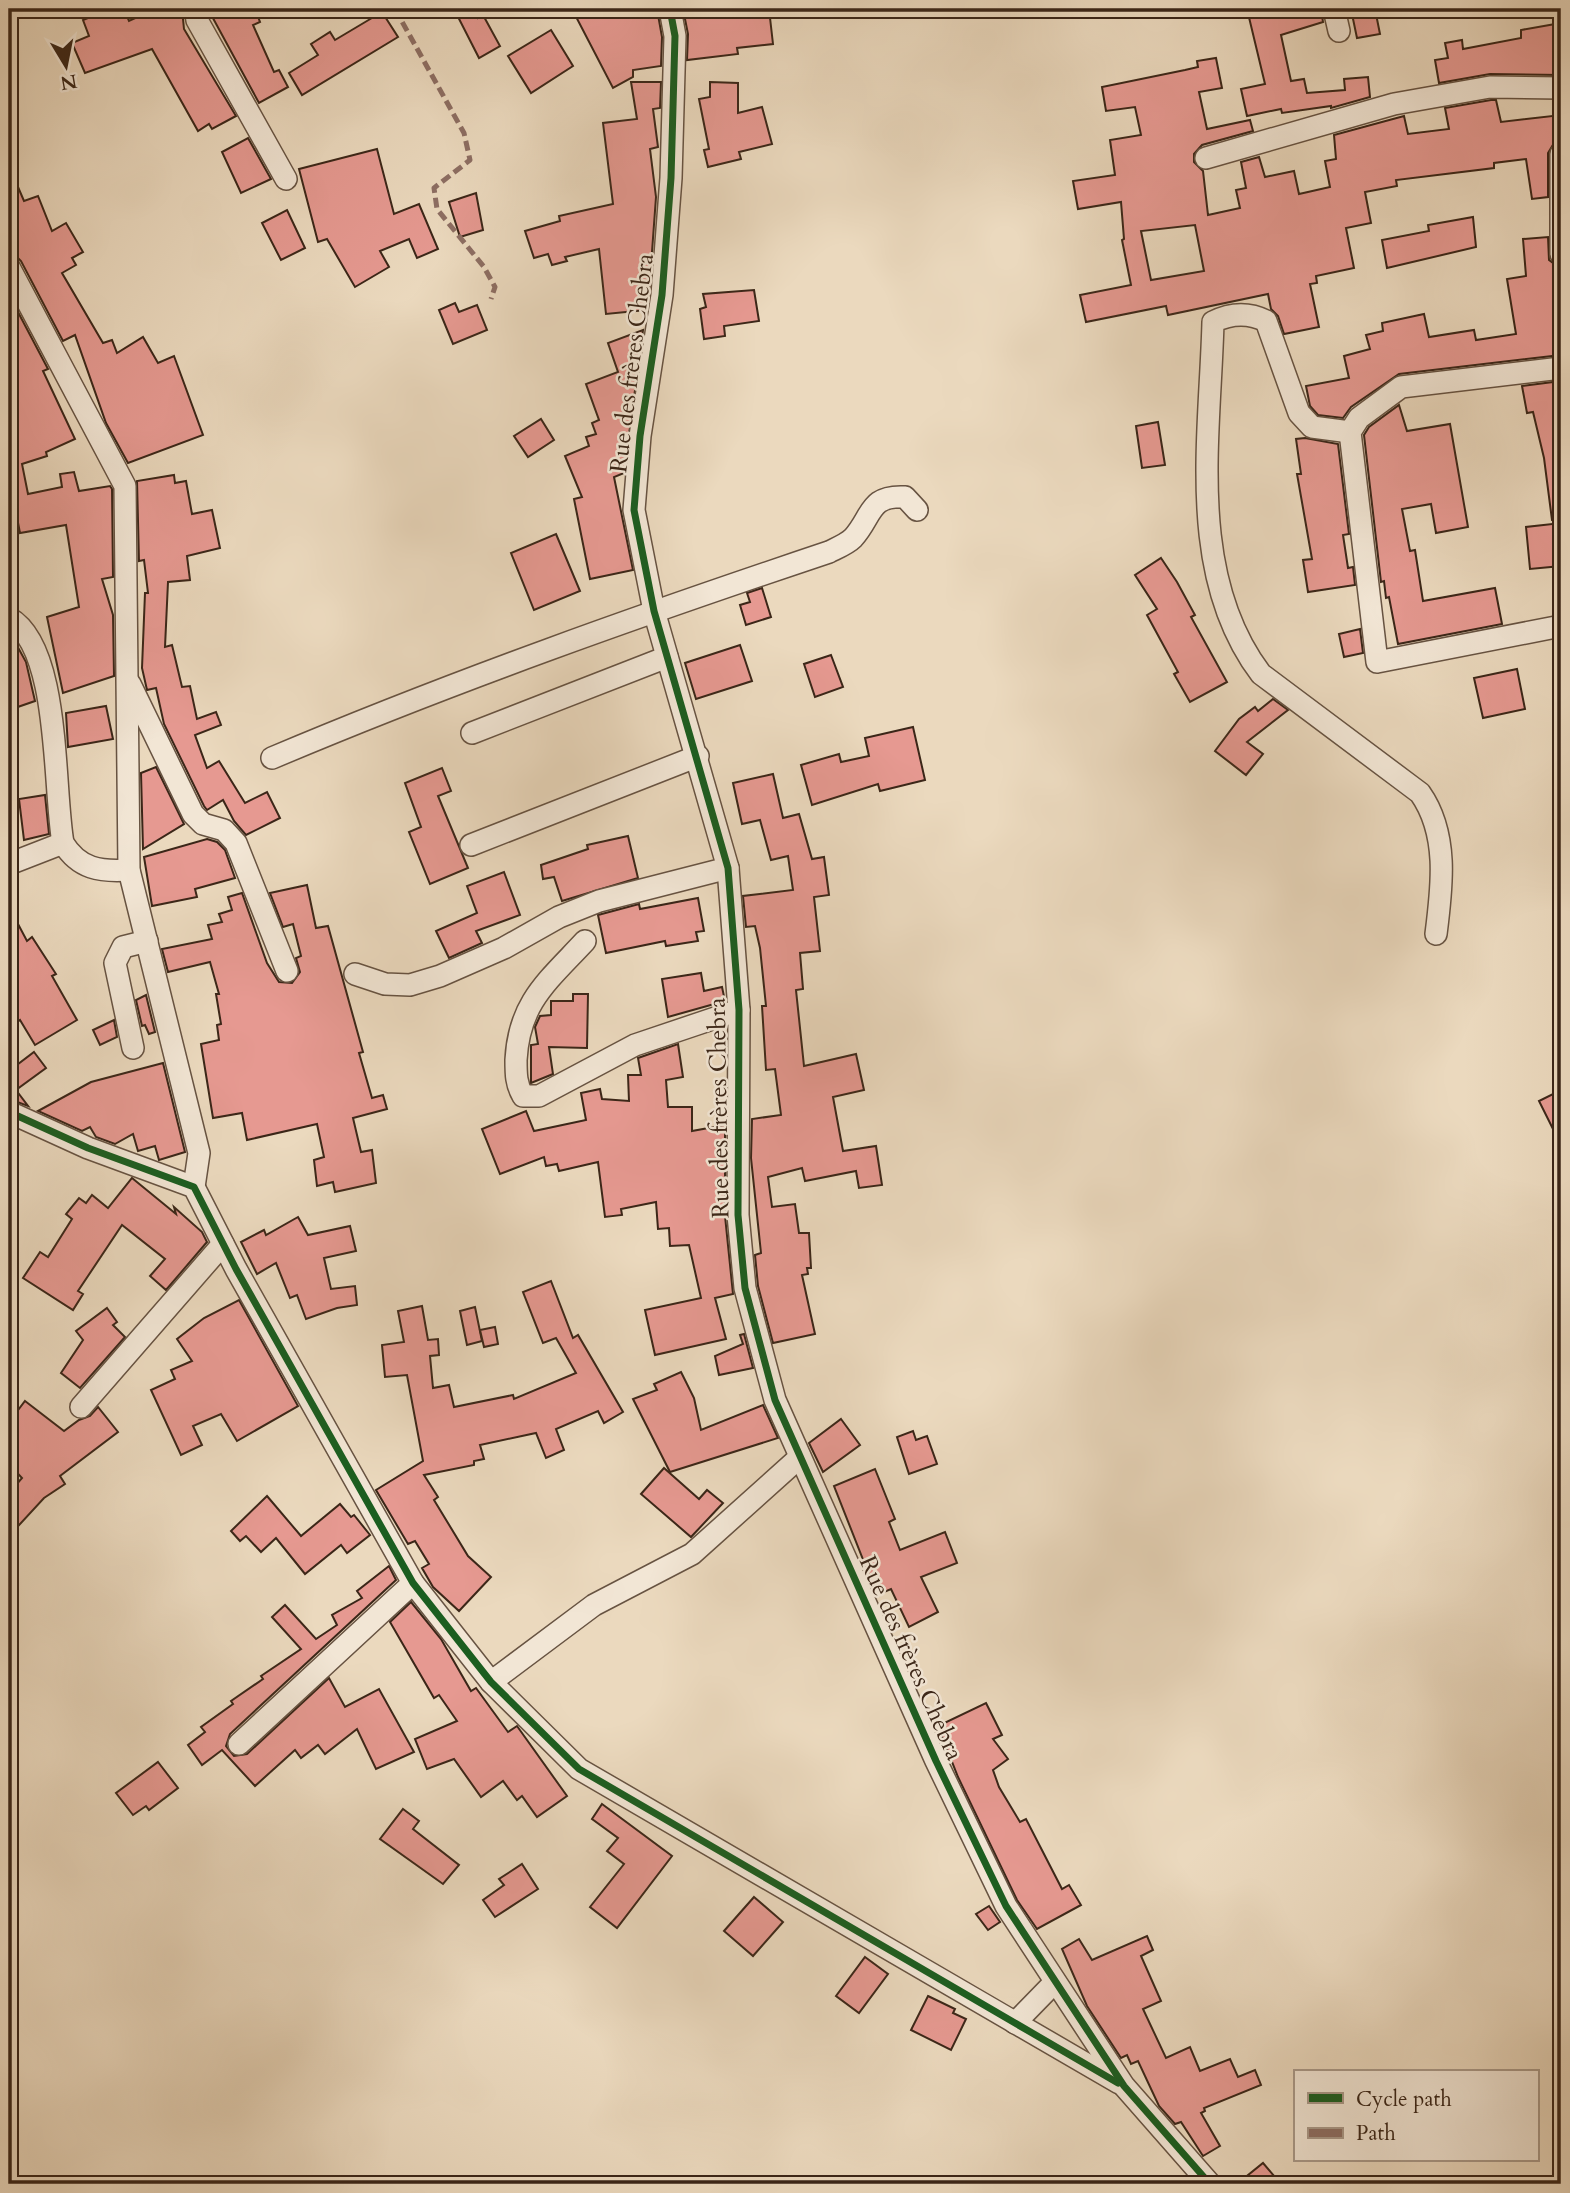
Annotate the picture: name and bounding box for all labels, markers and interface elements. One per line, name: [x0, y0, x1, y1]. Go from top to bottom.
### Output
north arrow: [32, 32, 102, 102]
text: N: [58, 68, 79, 96]
street label: Rue des frères Chebra: [602, 251, 662, 475]
street label: Rue des frères Chebra: [701, 997, 737, 1219]
street label: Rue des frères Chebra: [851, 1550, 971, 1766]
legend: [1294, 2070, 1538, 2162]
text: Cycle path: [1356, 2085, 1452, 2114]
text: Path: [1356, 2119, 1396, 2148]

